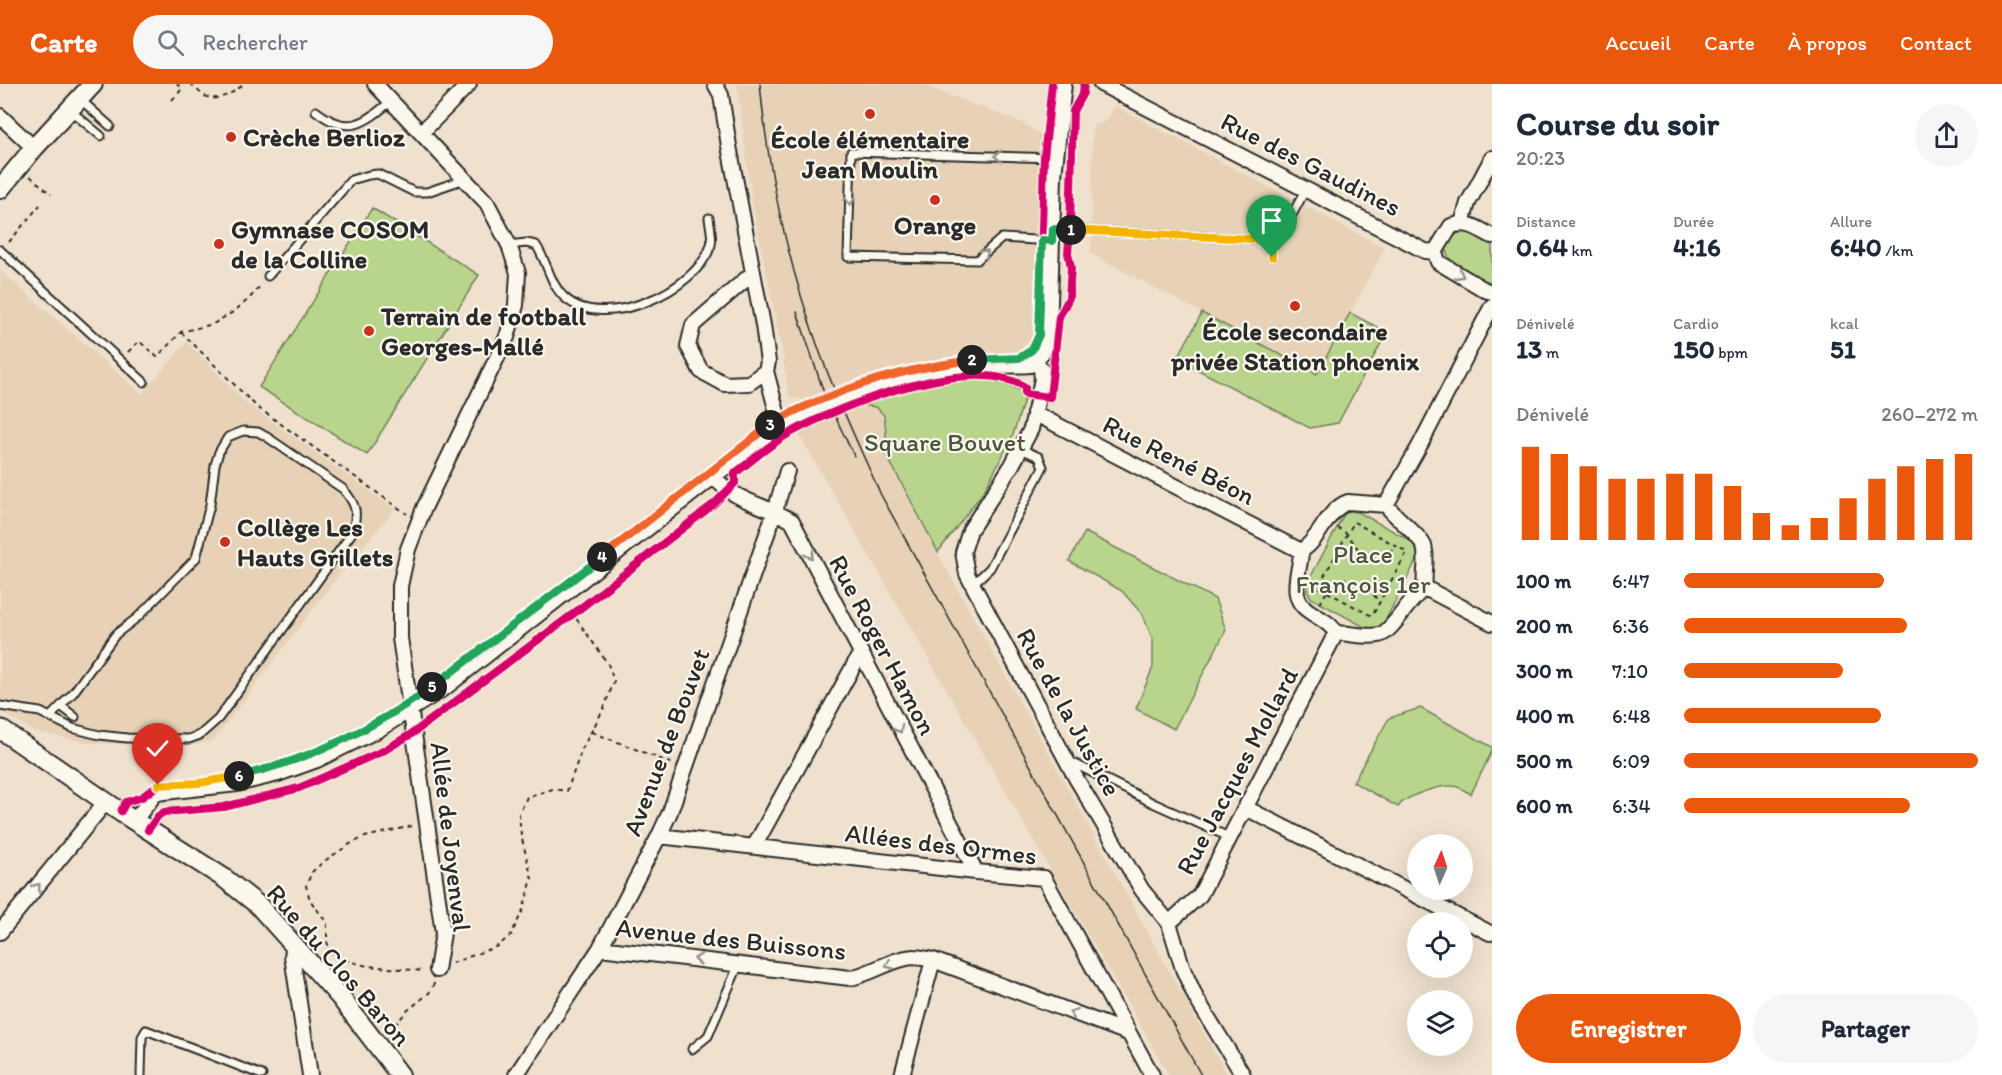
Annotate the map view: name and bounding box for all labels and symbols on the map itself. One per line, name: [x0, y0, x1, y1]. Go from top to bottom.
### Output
street label: Rue des Gaudines: [1216, 105, 1406, 223]
marker: École élémentaire Jean Moulin: [863, 107, 877, 121]
place label: Crèche Berlioz: [243, 121, 406, 153]
place label: École élémentaire Jean Moulin: [771, 123, 969, 185]
marker: Crèche Berlioz: [224, 130, 238, 144]
one-way arrow: [993, 150, 1002, 162]
marker: Orange: [928, 193, 942, 207]
pin: [1246, 195, 1297, 257]
one-way arrow: [844, 197, 856, 206]
place label: Orange: [894, 209, 976, 241]
place label: Gymnase COSOM de la Colline: [231, 213, 429, 275]
pin: 1: [1056, 215, 1086, 245]
marker: Gymnase COSOM de la Colline: [212, 237, 226, 251]
one-way arrow: [978, 249, 989, 260]
one-way arrow: [1454, 268, 1464, 280]
marker: École secondaire privée Station phoenix: [1288, 299, 1302, 313]
place label: Terrain de football Georges-Mallé: [380, 300, 586, 362]
place label: École secondaire privée Station phoenix: [1170, 315, 1420, 377]
marker: Terrain de football Georges-Mallé: [362, 324, 376, 338]
pin: 2: [957, 345, 987, 375]
street label: Rue René Béon: [1098, 408, 1261, 512]
pin: 3: [755, 410, 785, 440]
park label: Square Bouvet: [864, 426, 1026, 458]
place label: Collège Les Hauts Grillets: [237, 511, 393, 573]
marker: Collège Les Hauts Grillets: [218, 535, 232, 549]
park label: Place François 1er: [1295, 538, 1431, 600]
pin: 4: [587, 542, 617, 572]
one-way arrow: [802, 549, 814, 560]
street label: Rue Roger Hamon: [822, 549, 944, 741]
street label: Rue de la Justice: [1010, 622, 1128, 802]
street label: Avenue de Bouvet: [616, 644, 717, 840]
street label: Rue Jacques Mollard: [1169, 661, 1305, 880]
pin: 5: [417, 672, 447, 702]
one-way arrow: [892, 722, 904, 733]
pin: [132, 723, 183, 785]
street label: Allée de Joyenval: [423, 740, 479, 934]
pin: 6: [224, 761, 254, 791]
street label: Allées des Ormes: [843, 816, 1039, 872]
north arrow: [1407, 834, 1473, 900]
street label: Rue du Clos Baron: [260, 877, 418, 1053]
one-way arrow: [30, 882, 41, 893]
street label: Avenue des Buissons: [614, 911, 848, 967]
one-way arrow: [693, 953, 702, 966]
one-way arrow: [884, 958, 895, 970]
one-way arrow: [1068, 1007, 1079, 1020]

